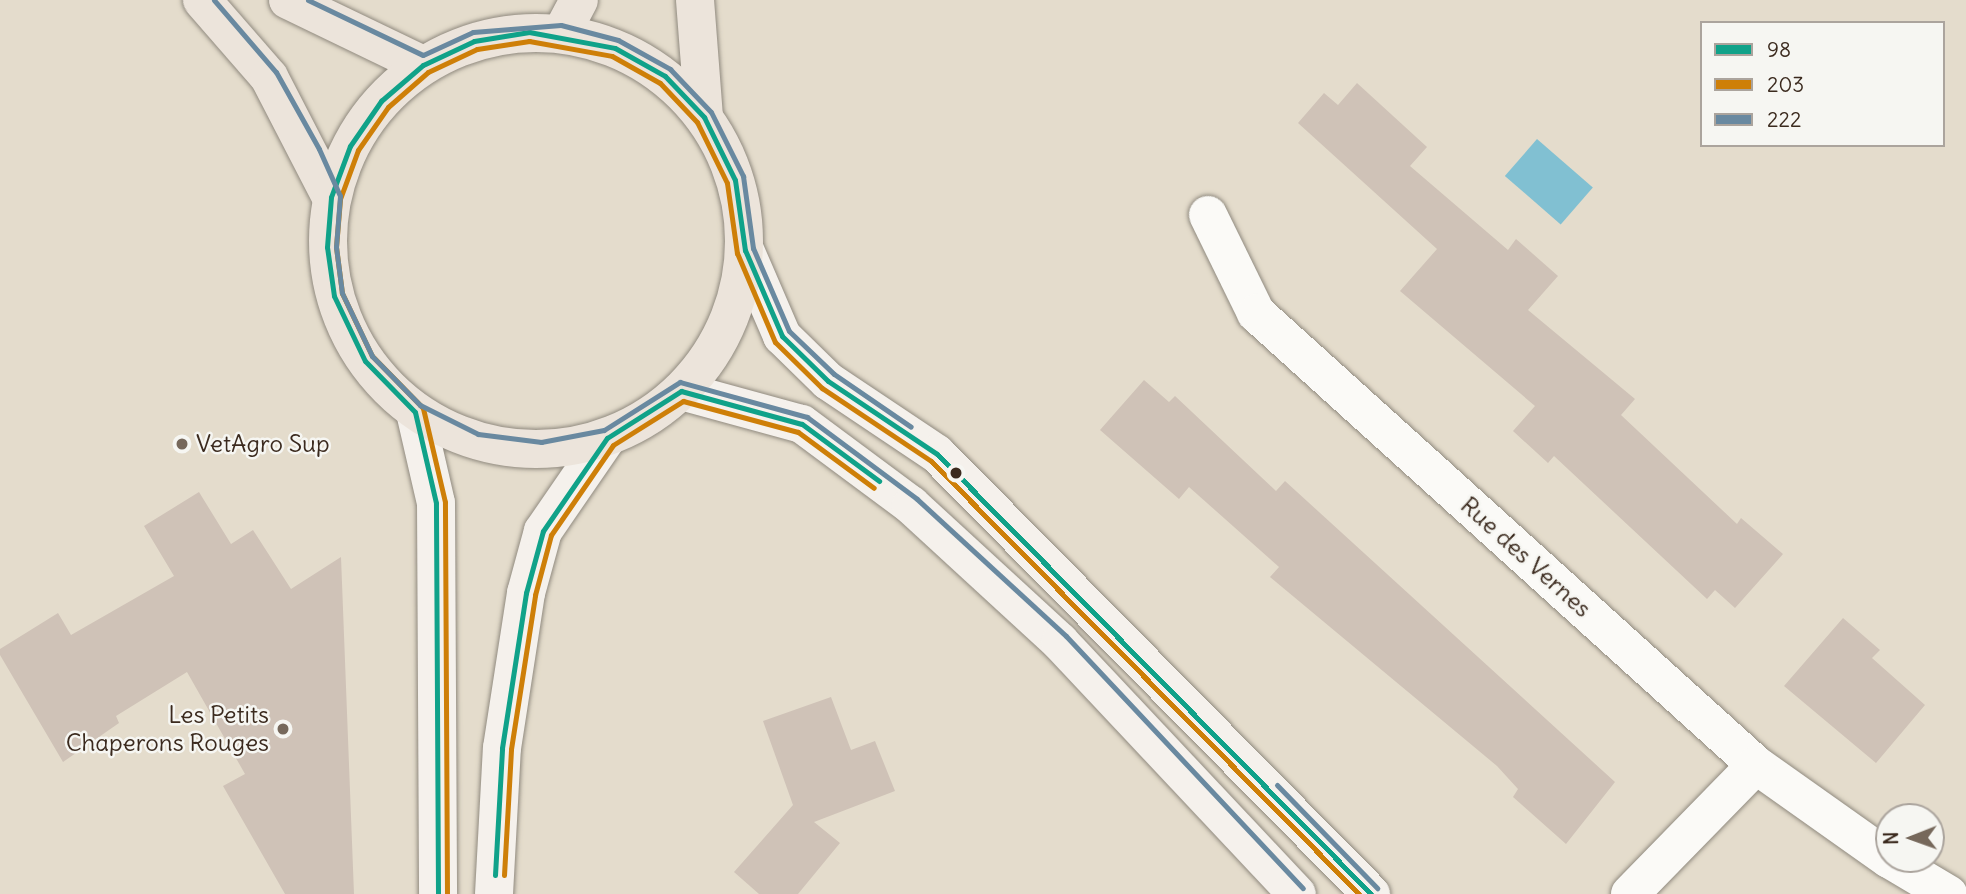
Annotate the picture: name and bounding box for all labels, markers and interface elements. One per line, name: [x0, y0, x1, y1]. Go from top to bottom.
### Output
legend: [1700, 21, 1945, 147]
text: 98: [1767, 36, 1791, 63]
text: 203: [1767, 71, 1804, 98]
text: 222: [1767, 106, 1802, 133]
place label: VetAgro Sup: [196, 430, 330, 458]
marker: VetAgro Sup: [174, 436, 190, 452]
unlabelled marker: [949, 466, 963, 480]
street label: Rue des Vernes: [1455, 491, 1597, 623]
place label: Les Petits Chaperons Rouges: [66, 701, 269, 757]
marker: Les Petits Chaperons Rouges: [275, 721, 291, 737]
north arrow: [1875, 803, 1945, 873]
text: N: [1879, 832, 1903, 845]

